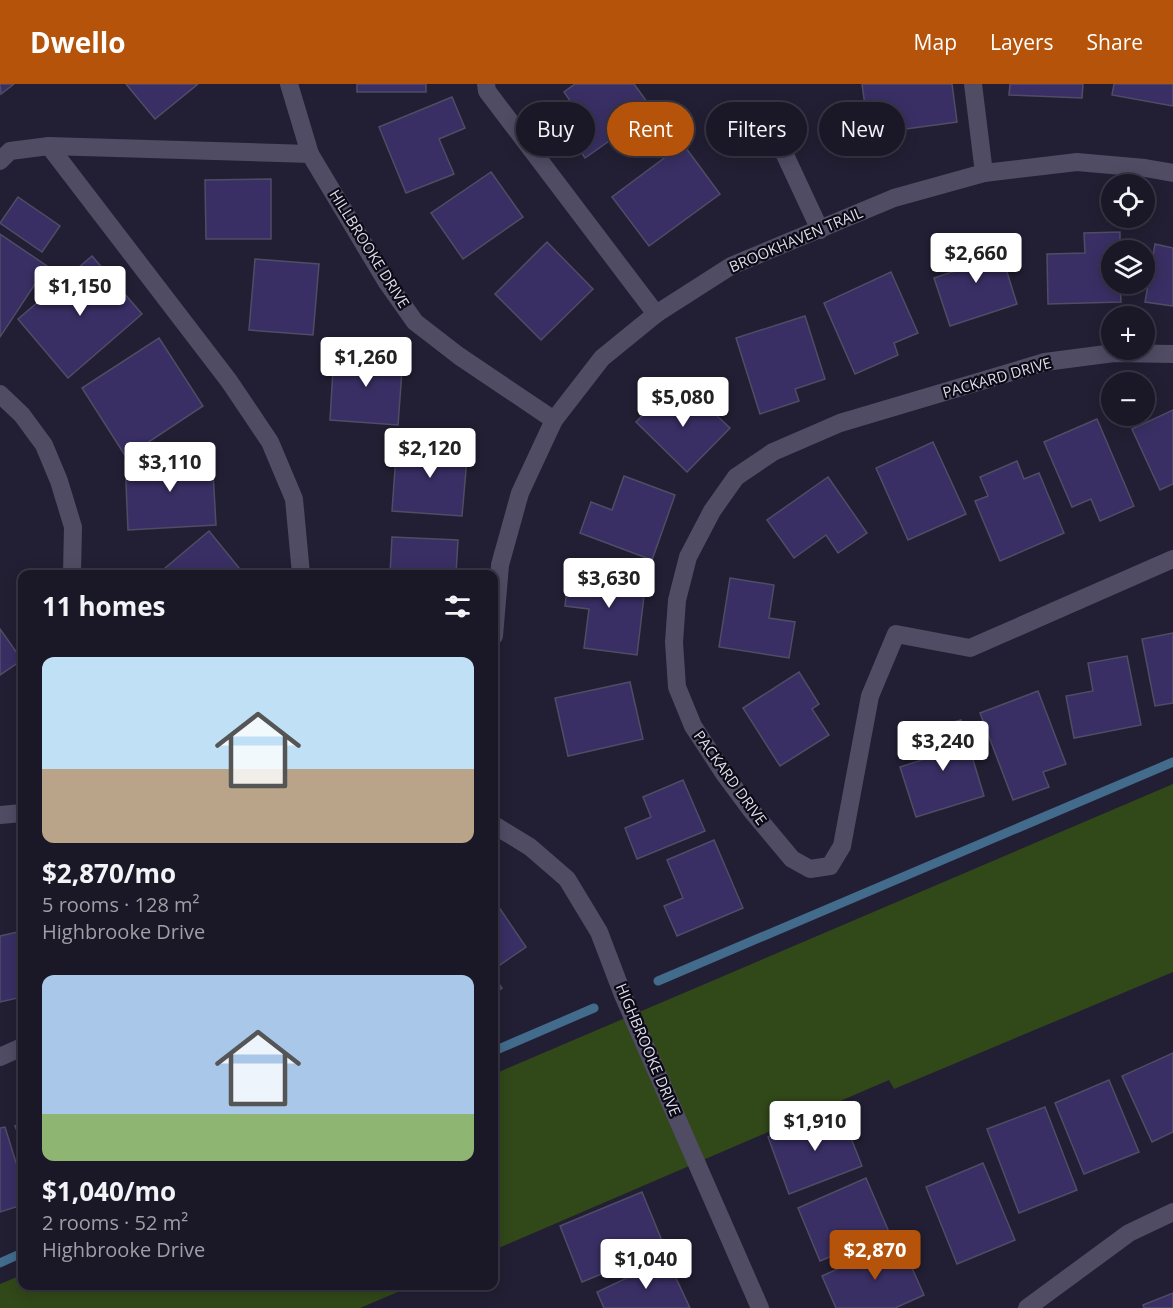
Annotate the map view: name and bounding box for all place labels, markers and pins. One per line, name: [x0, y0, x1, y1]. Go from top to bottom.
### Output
pin: $2,660: [927, 233, 1025, 284]
pin: $1,150: [31, 266, 129, 317]
pin: $1,260: [317, 337, 415, 388]
pin: $5,080: [634, 377, 732, 428]
pin: $2,120: [381, 428, 479, 479]
pin: $3,110: [121, 442, 219, 493]
pin: $3,630: [560, 558, 658, 609]
pin: $3,240: [894, 721, 992, 772]
pin: $1,910: [766, 1101, 864, 1152]
pin: $2,870: [826, 1230, 924, 1281]
pin: $1,040: [597, 1239, 695, 1290]

